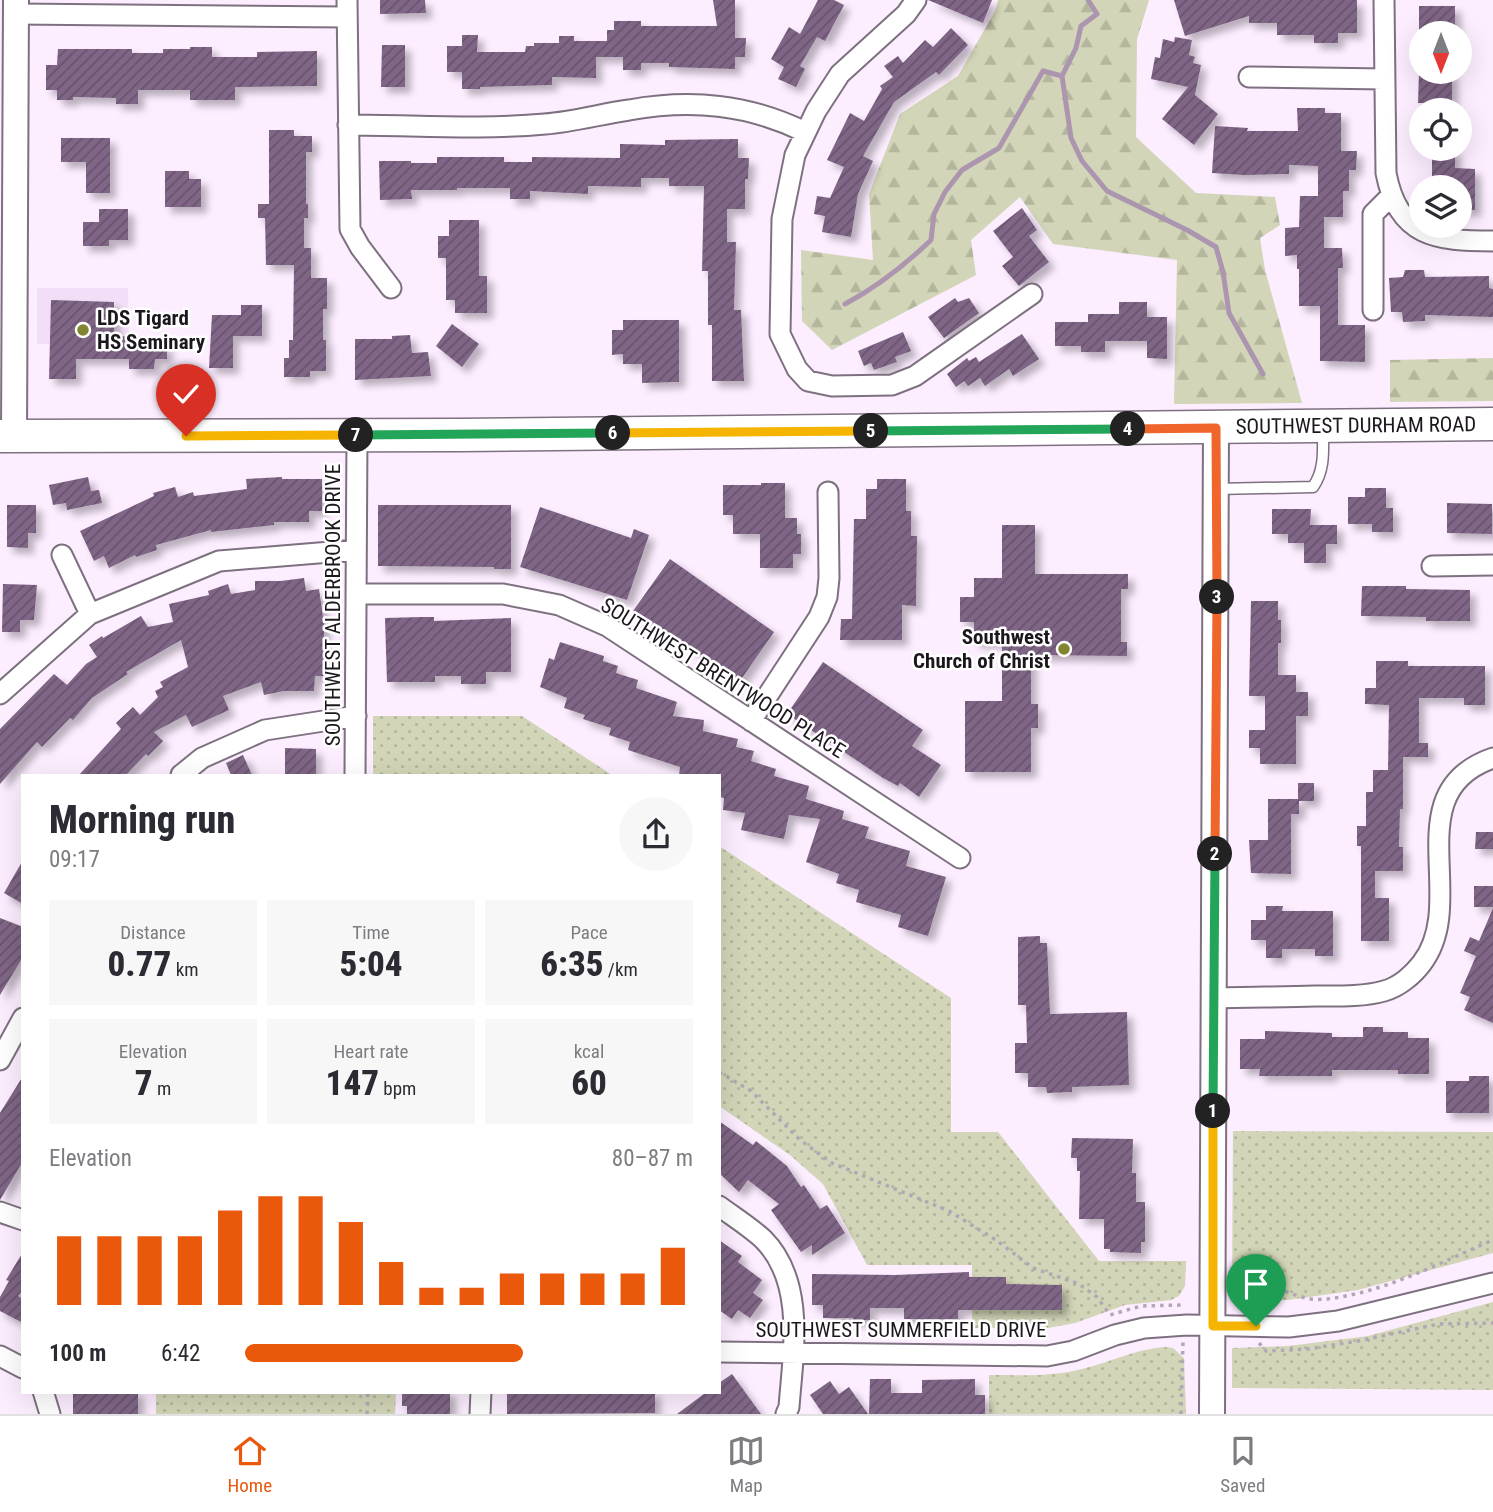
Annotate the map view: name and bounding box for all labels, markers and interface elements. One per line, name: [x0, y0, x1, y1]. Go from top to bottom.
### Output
north arrow: [1409, 21, 1472, 84]
map controls: [1409, 21, 1472, 238]
button: locate: [1409, 98, 1472, 161]
button: layers: [1409, 175, 1472, 238]
place label: LDS Tigard HS Seminary: [97, 306, 206, 354]
marker: LDS Tigard HS Seminary: [75, 322, 91, 338]
pin: [156, 364, 216, 436]
icon: check: [167, 375, 205, 413]
pin: 4: [1110, 412, 1146, 446]
street label: SOUTHWEST DURHAM ROAD: [1235, 412, 1476, 439]
pin: 5: [854, 414, 888, 448]
pin: 6: [596, 416, 630, 450]
text: 4: [1123, 417, 1132, 440]
pin: 7: [338, 418, 374, 452]
text: 5: [866, 419, 875, 442]
text: 6: [608, 421, 617, 444]
text: 7: [351, 423, 360, 446]
street label: SOUTHWEST ALDERBROOK DRIVE: [321, 464, 345, 746]
pin: 3: [1200, 580, 1234, 614]
text: 3: [1212, 585, 1221, 608]
street label: SOUTHWEST BRENTWOOD PLACE: [597, 593, 849, 763]
place label: Southwest Church of Christ: [913, 625, 1050, 673]
marker: Southwest Church of Christ: [1056, 641, 1072, 657]
button: share: [619, 797, 693, 871]
text: Morning run: [49, 798, 235, 842]
pin: 2: [1198, 836, 1232, 872]
text: 2: [1210, 842, 1219, 865]
text: 09:17: [49, 846, 100, 873]
text: Distance: [120, 921, 186, 944]
text: Time: [352, 921, 390, 944]
text: Pace: [570, 921, 608, 944]
text: 0.77: [108, 944, 171, 985]
text: 5:04: [339, 944, 403, 985]
text: 6:35: [540, 944, 603, 985]
text: km: [171, 958, 199, 981]
text: /km: [603, 958, 638, 981]
text: Elevation: [119, 1040, 187, 1063]
text: Heart rate: [333, 1040, 409, 1063]
text: kcal: [574, 1040, 604, 1063]
text: 7: [135, 1063, 153, 1104]
text: 147: [326, 1063, 379, 1104]
text: 60: [571, 1063, 607, 1104]
text: m: [153, 1077, 171, 1100]
text: bpm: [379, 1077, 416, 1100]
pin: 1: [1196, 1094, 1230, 1128]
text: 1: [1208, 1099, 1217, 1122]
text: Elevation: [49, 1145, 132, 1172]
text: 80–87 m: [612, 1145, 693, 1172]
pin: [1226, 1254, 1286, 1326]
icon: arrive: [1237, 1265, 1275, 1303]
street label: SOUTHWEST SUMMERFIELD DRIVE: [755, 1318, 1047, 1342]
text: 100 m: [49, 1340, 106, 1367]
text: 6:42: [161, 1340, 200, 1367]
tab: Home: [228, 1432, 272, 1497]
tab: Map: [727, 1432, 765, 1497]
tab: Saved: [1220, 1432, 1265, 1497]

